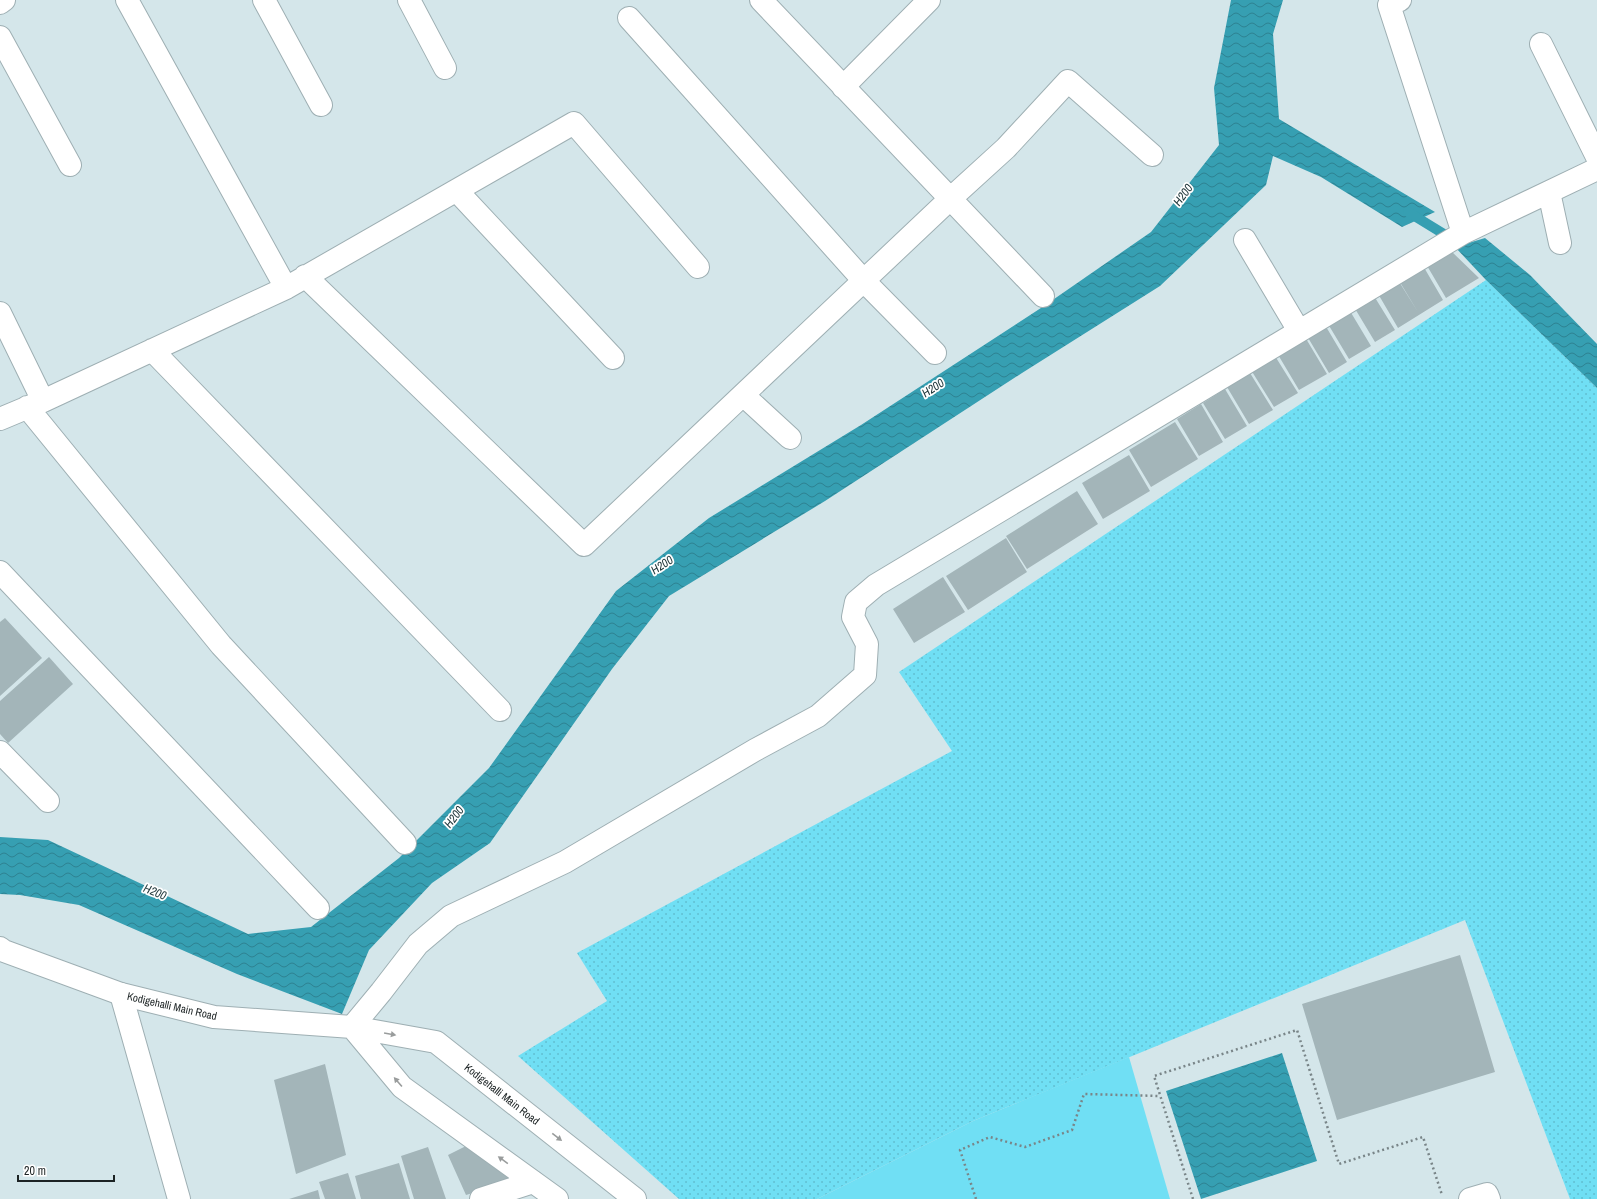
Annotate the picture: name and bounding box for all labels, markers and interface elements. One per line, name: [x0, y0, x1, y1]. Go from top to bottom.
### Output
water label: H200: [1170, 180, 1197, 209]
water label: H200: [919, 375, 948, 401]
water label: H200: [648, 552, 677, 578]
water label: H200: [441, 802, 468, 831]
water label: H200: [141, 880, 169, 904]
street label: Kodigehalli Main Road: [126, 989, 218, 1023]
one-way arrow: [384, 1031, 396, 1037]
street label: Kodigehalli Main Road: [462, 1060, 542, 1128]
one-way arrow: [394, 1077, 403, 1088]
one-way arrow: [551, 1133, 562, 1141]
one-way arrow: [497, 1155, 508, 1164]
scale bar: [18, 1157, 114, 1183]
text: 20 m: [24, 1163, 46, 1179]

